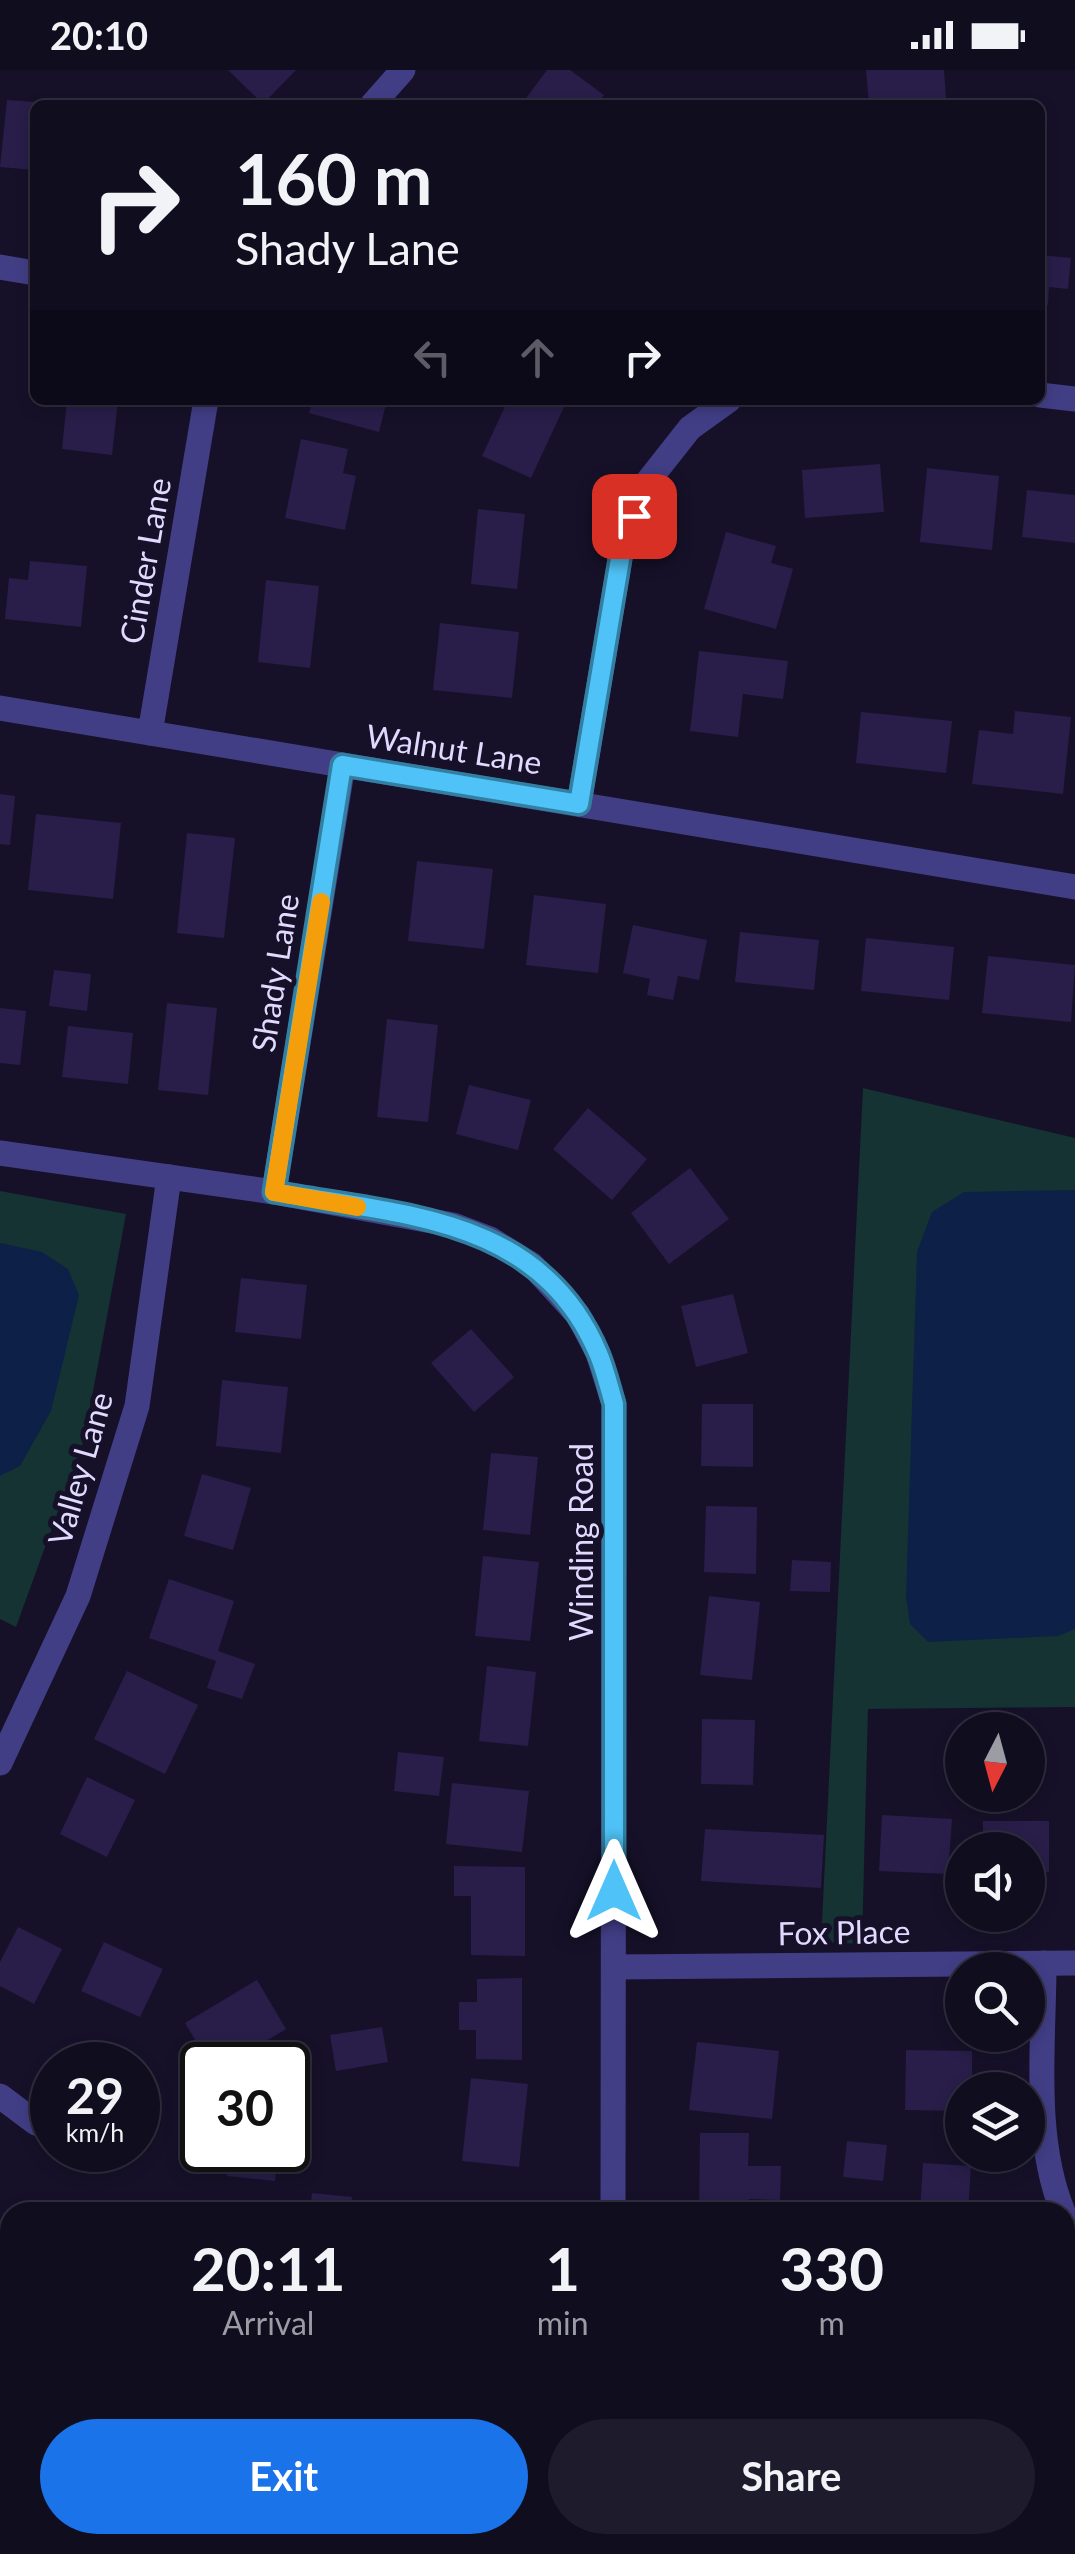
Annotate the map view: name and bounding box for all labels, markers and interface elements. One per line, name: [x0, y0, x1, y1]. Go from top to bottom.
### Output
text: 20:10: [50, 12, 148, 58]
text: 160 m: [235, 136, 432, 220]
icon: right: [70, 140, 200, 270]
text: Shady Lane: [235, 221, 460, 275]
icon: left: [405, 330, 460, 385]
icon: ahead: [510, 330, 565, 385]
icon: right: [615, 330, 670, 385]
pin: [592, 474, 677, 559]
street label: Cinder Lane: [111, 475, 178, 647]
icon: arrive: [607, 489, 662, 544]
street label: Walnut Lane: [364, 715, 545, 782]
street label: Shady Lane: [243, 891, 306, 1055]
street label: Valley Lane: [39, 1387, 120, 1550]
street label: Winding Road: [561, 1443, 600, 1641]
north arrow: [945, 1712, 1045, 1812]
map controls: [945, 1712, 1045, 2172]
button: sound: [945, 1832, 1045, 1932]
position arrow: [562, 1839, 666, 1943]
street label: Fox Place: [777, 1911, 911, 1952]
button: search: [945, 1952, 1045, 2052]
speed limit sign: 30: [180, 2042, 310, 2172]
text: 29: [66, 2065, 124, 2125]
button: layers: [945, 2072, 1045, 2172]
text: km/h: [66, 2117, 124, 2147]
text: 20:11: [191, 2232, 346, 2304]
text: 1: [545, 2232, 580, 2304]
text: 330: [780, 2232, 884, 2304]
text: Arrival: [222, 2303, 314, 2342]
text: min: [537, 2303, 589, 2342]
text: m: [819, 2303, 845, 2342]
button: Exit: [40, 2419, 528, 2534]
button: Share: [548, 2419, 1035, 2534]

